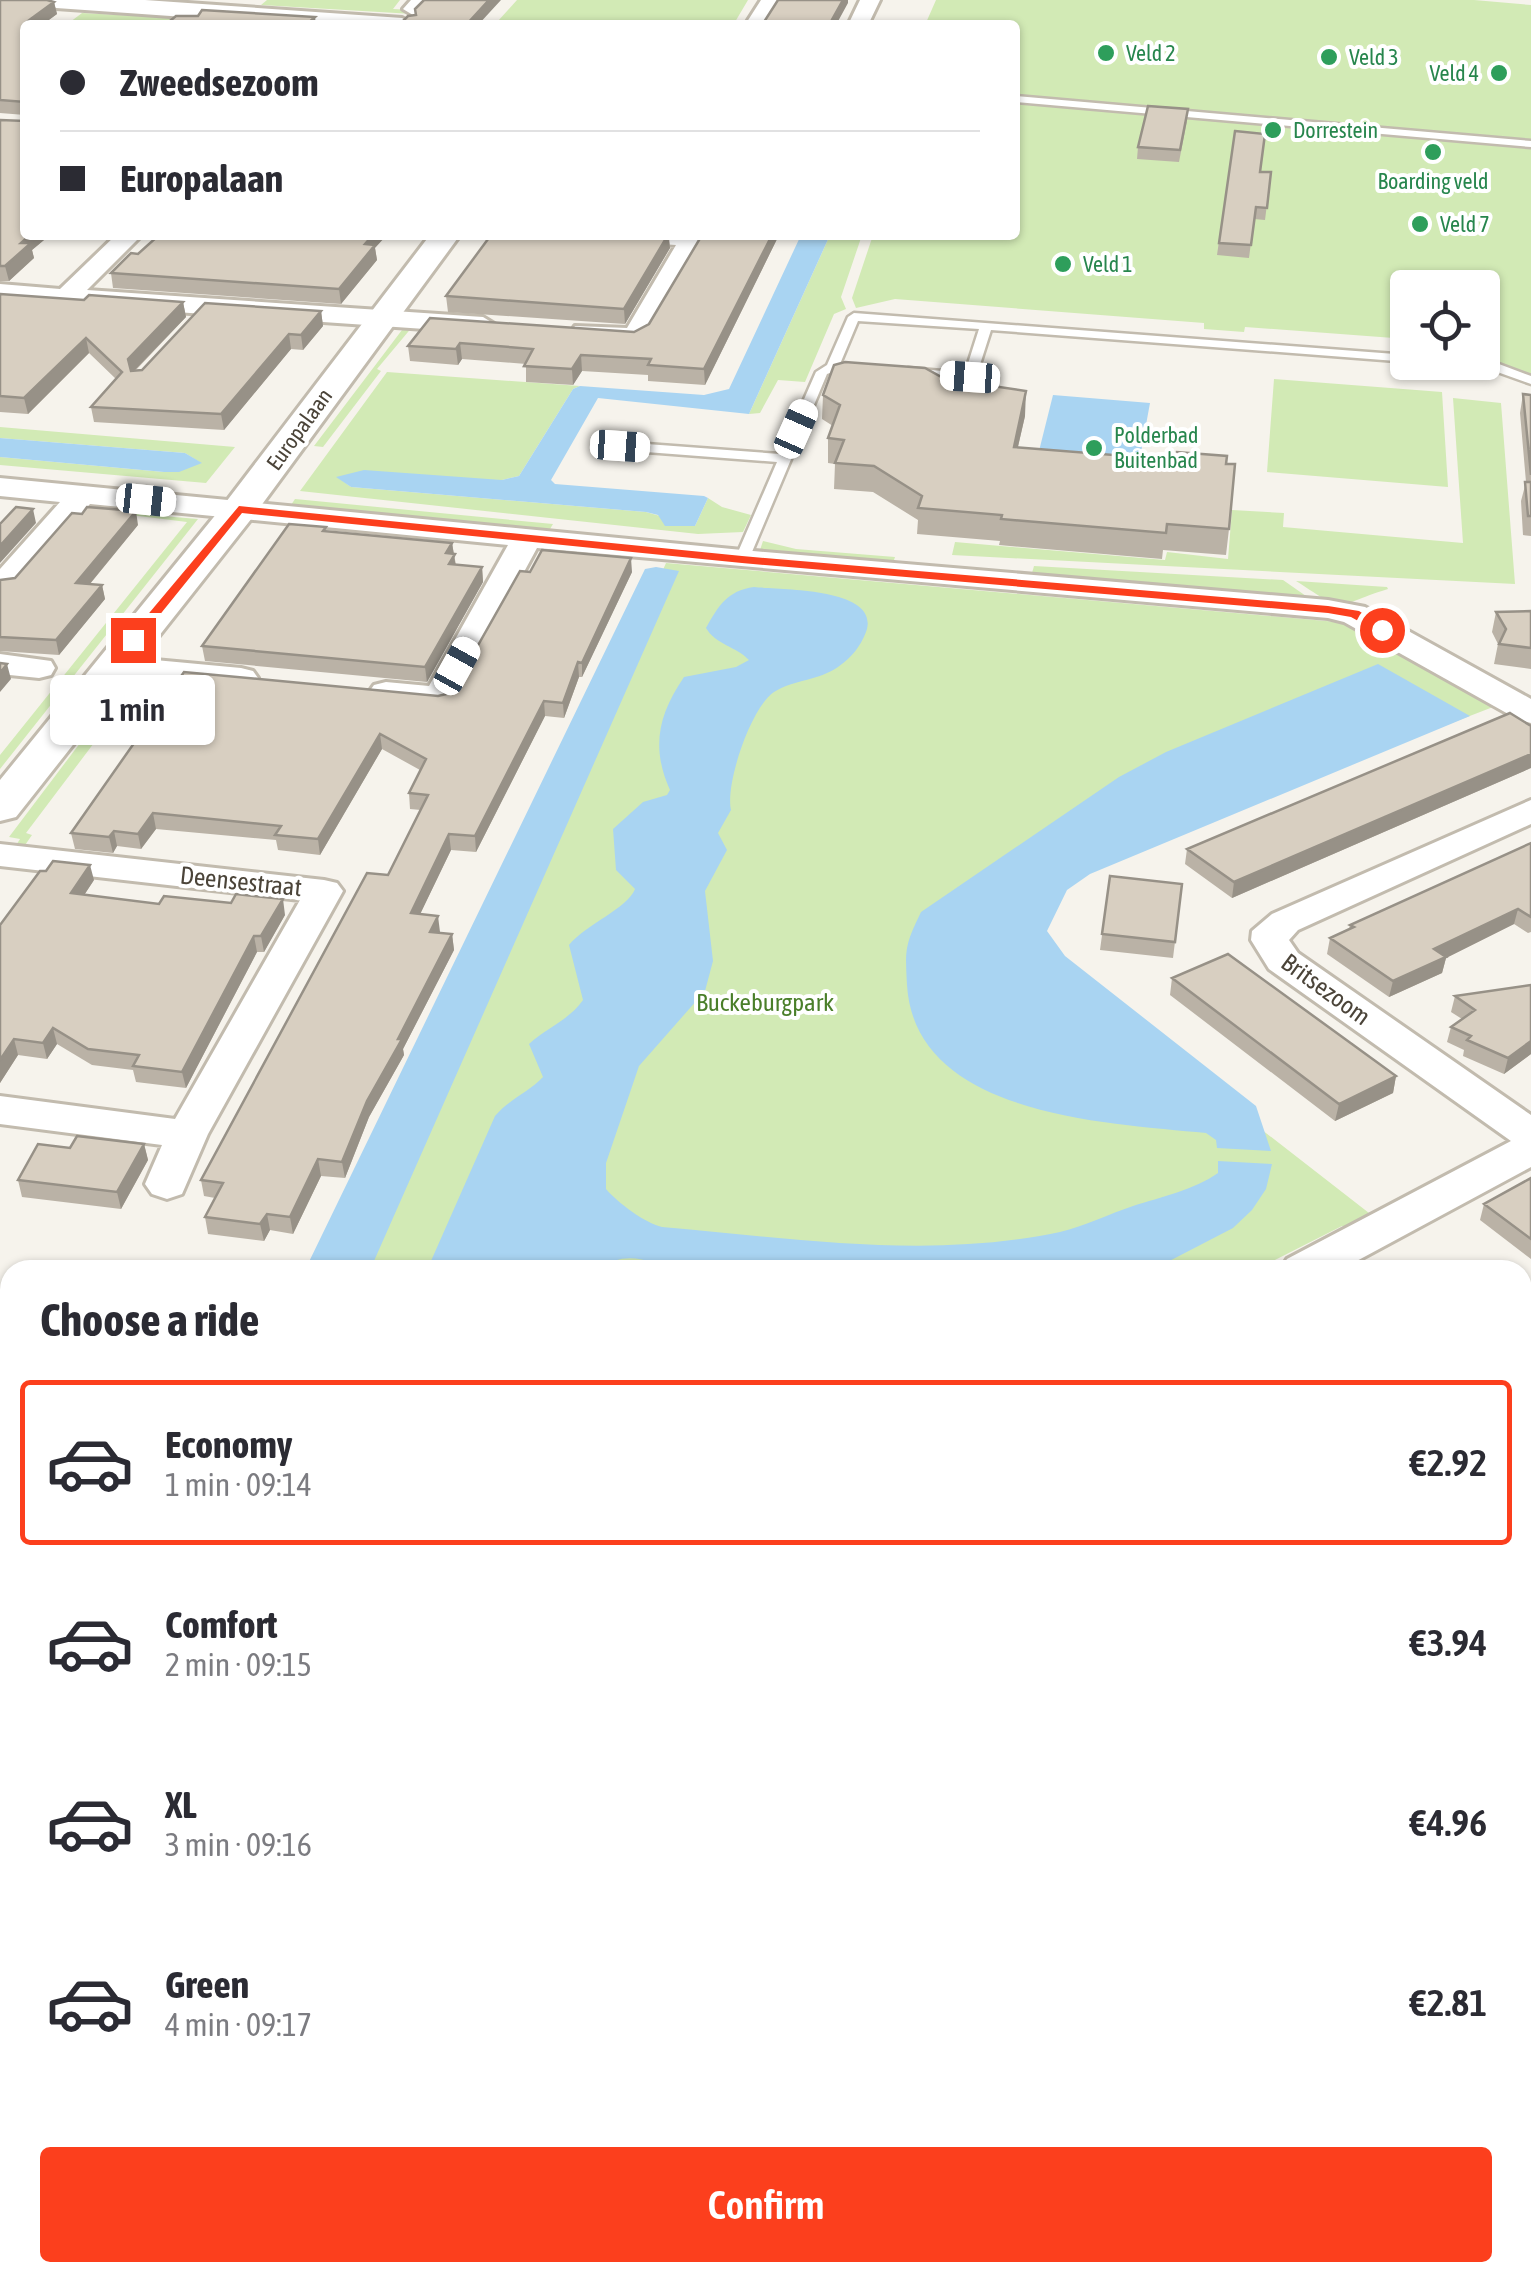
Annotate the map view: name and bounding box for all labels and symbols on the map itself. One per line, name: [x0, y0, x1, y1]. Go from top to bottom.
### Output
place label: Veld 2: [1126, 40, 1176, 66]
marker: Veld 2: [1095, 42, 1117, 64]
place label: Veld 3: [1349, 44, 1399, 70]
marker: Veld 3: [1318, 46, 1340, 68]
place label: Veld 4: [1429, 60, 1479, 86]
marker: Veld 4: [1488, 62, 1510, 84]
place label: Dorrestein: [1293, 117, 1378, 143]
marker: Dorrestein: [1262, 119, 1284, 141]
marker: Boarding veld: [1422, 141, 1444, 163]
place label: Boarding veld: [1378, 168, 1489, 194]
place label: Veld 7: [1440, 211, 1490, 237]
marker: Veld 7: [1409, 213, 1431, 235]
place label: Veld 1: [1083, 251, 1133, 277]
marker: Veld 1: [1052, 253, 1074, 275]
car: [939, 360, 1001, 394]
street label: Europalaan: [261, 383, 337, 475]
car: [770, 395, 822, 463]
place label: Polderbad Buitenbad: [1114, 422, 1199, 473]
car: [589, 429, 651, 463]
marker: Polderbad Buitenbad: [1083, 437, 1105, 459]
car: [115, 482, 177, 518]
route start: [1360, 608, 1405, 653]
route end: [111, 618, 156, 663]
car: [429, 632, 485, 700]
callout: 1 min: [51, 675, 216, 745]
street label: Deensestraat: [179, 861, 303, 901]
street label: Britsezoom: [1276, 948, 1376, 1030]
park label: Buckeburgpark: [696, 988, 834, 1016]

